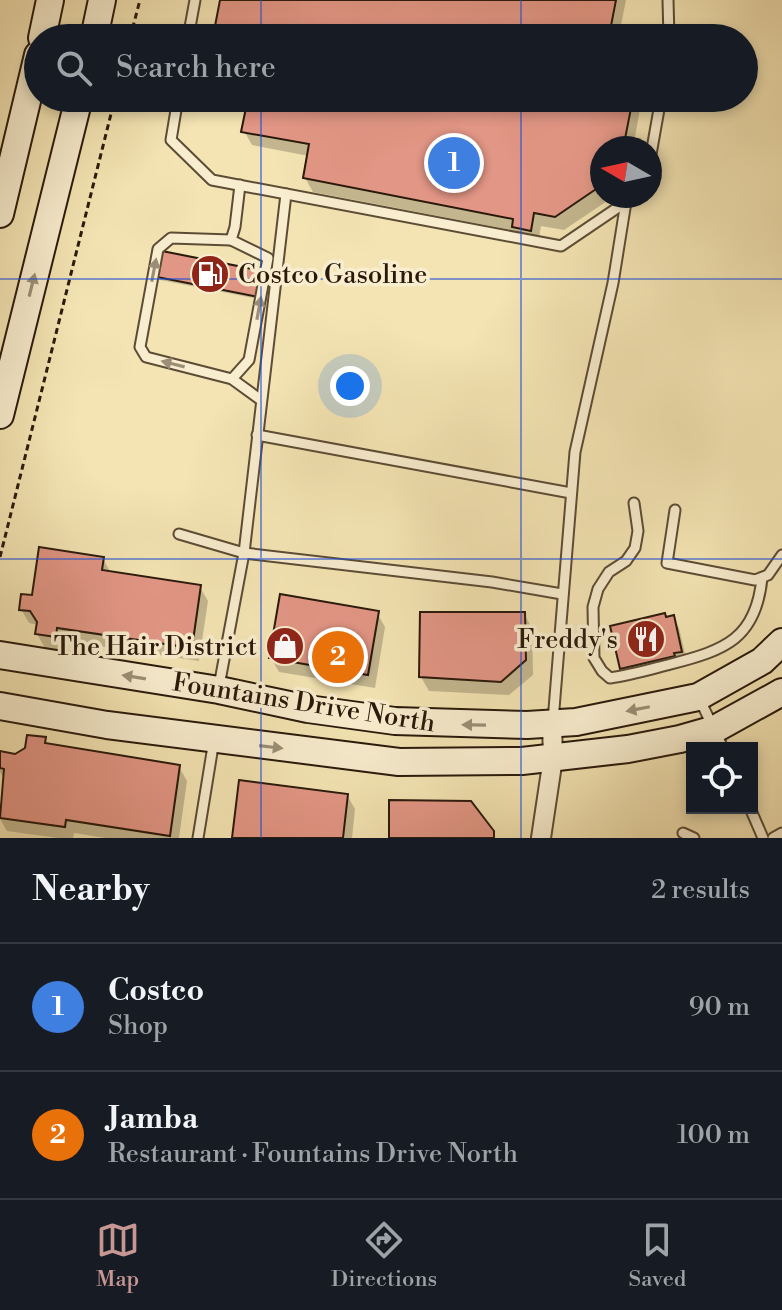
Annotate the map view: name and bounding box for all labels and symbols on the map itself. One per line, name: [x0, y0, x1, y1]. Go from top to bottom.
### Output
pin: 1: [428, 133, 480, 193]
north arrow: [590, 136, 662, 208]
fuel station icon: Costco Gasoline: [189, 253, 231, 295]
one-way arrow: [149, 257, 161, 282]
place label: Costco Gasoline: [238, 259, 427, 291]
one-way arrow: [27, 272, 39, 297]
one-way arrow: [253, 295, 265, 320]
one-way arrow: [161, 357, 186, 369]
your location: [330, 366, 370, 406]
restaurant icon: Freddy's: [625, 618, 667, 660]
place label: Freddy's: [517, 624, 618, 656]
shop icon: The Hair District: [264, 625, 306, 667]
pin: 2: [312, 627, 364, 687]
place label: The Hair District: [54, 631, 257, 663]
street label: Fountains Drive North: [170, 666, 438, 740]
one-way arrow: [121, 670, 146, 683]
one-way arrow: [626, 703, 651, 716]
one-way arrow: [461, 718, 486, 731]
one-way arrow: [259, 740, 284, 753]

